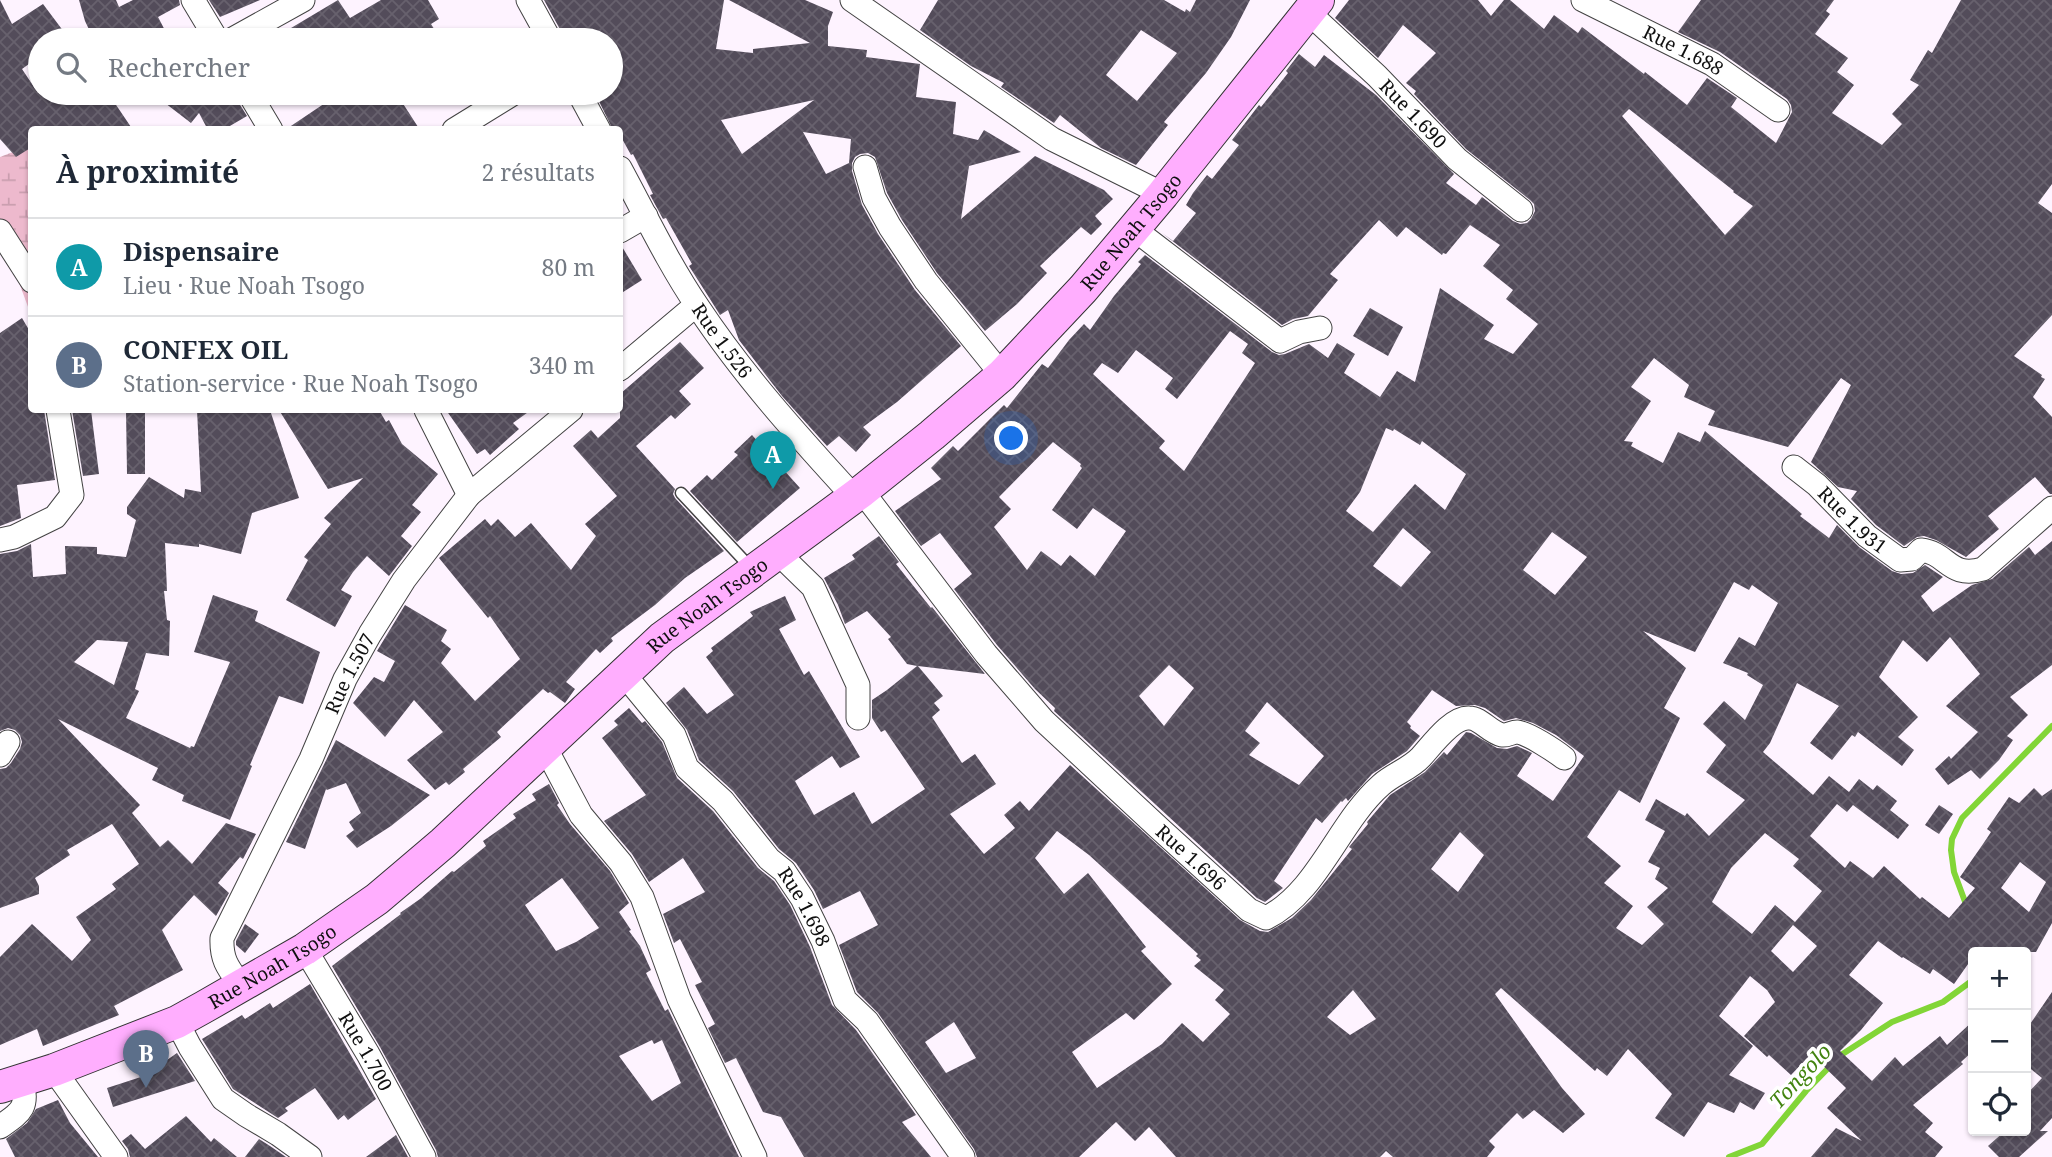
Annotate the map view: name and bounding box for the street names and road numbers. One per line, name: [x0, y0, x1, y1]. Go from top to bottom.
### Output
street label: Rue 1.688: [1639, 19, 1729, 81]
street label: Rue 1.690: [1374, 73, 1453, 154]
street label: Rue Noah Tsogo: [1074, 168, 1188, 296]
street label: Rue 1.526: [686, 298, 758, 384]
street label: Rue 1.931: [1812, 480, 1892, 559]
street label: Rue Noah Tsogo: [641, 551, 773, 659]
street label: Rue 1.507: [319, 629, 381, 718]
street label: Rue 1.696: [1150, 818, 1232, 896]
street label: Rue 1.698: [772, 862, 837, 951]
street label: Rue Noah Tsogo: [203, 918, 342, 1015]
street label: Rue 1.700: [333, 1007, 399, 1095]

